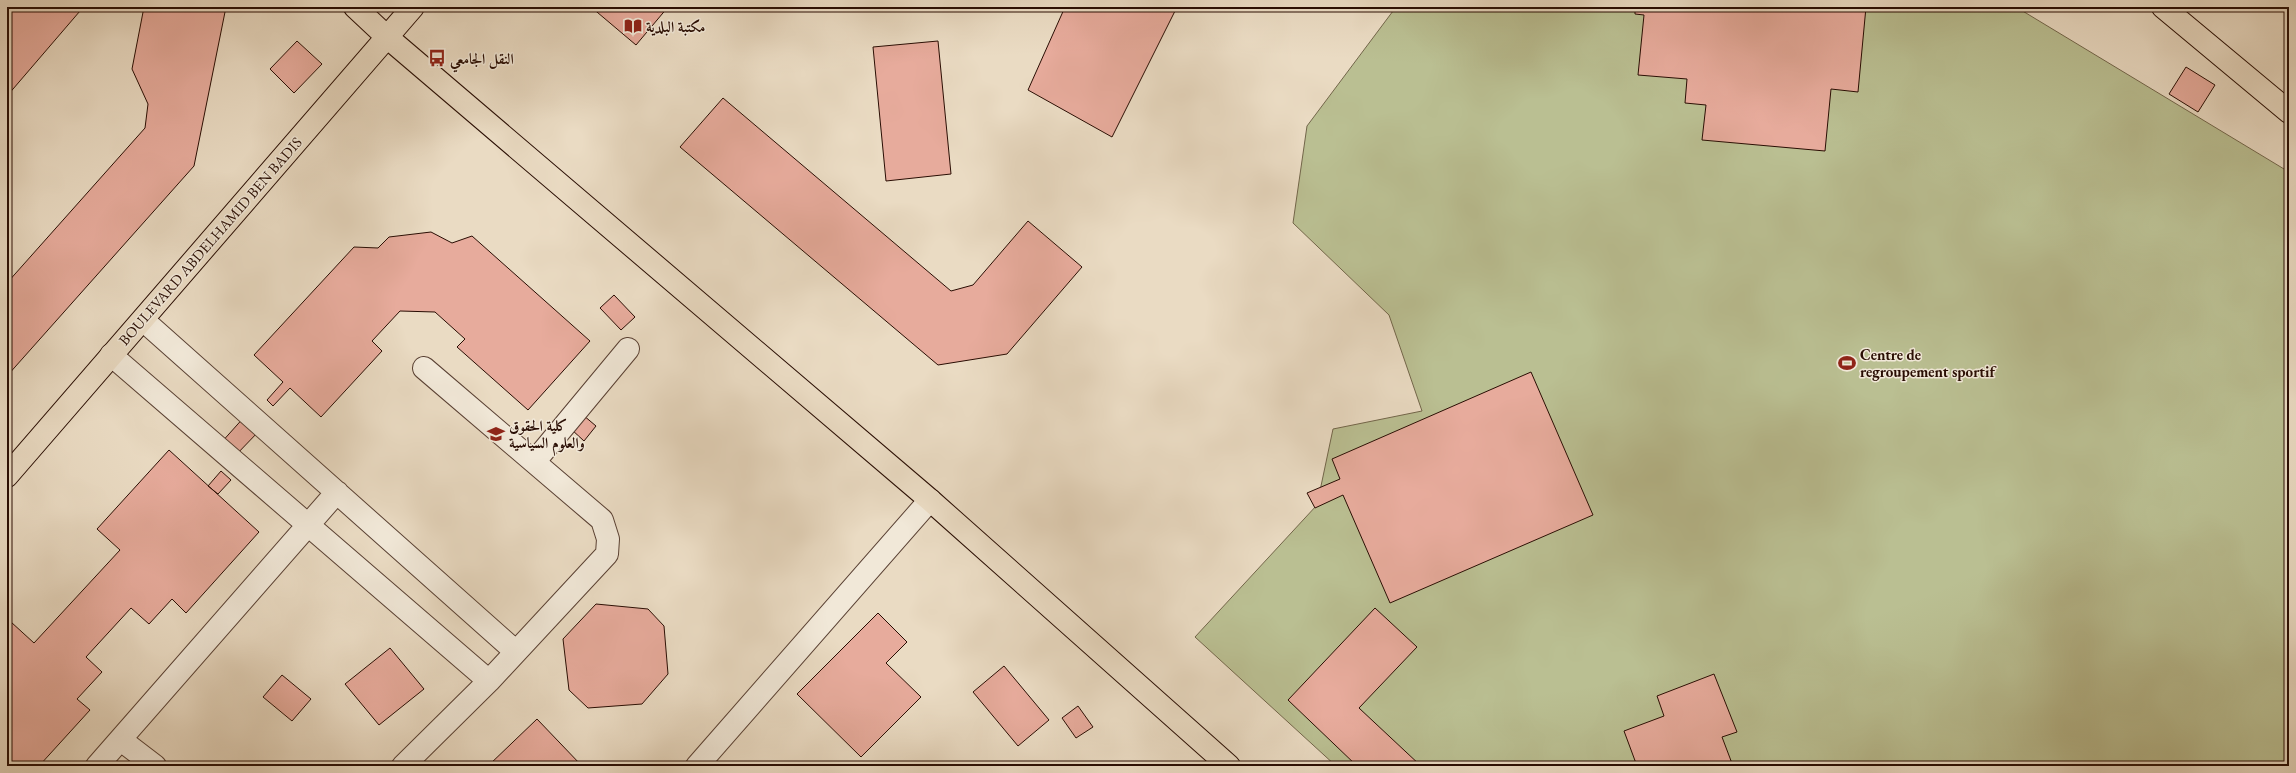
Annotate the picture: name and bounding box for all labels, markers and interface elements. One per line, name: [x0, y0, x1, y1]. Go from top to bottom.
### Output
library icon: مكتبة البلدية: [623, 16, 643, 36]
place label: مكتبة البلدية: [646, 17, 706, 36]
bus stop icon: النقل الجامعي: [427, 48, 447, 68]
place label: النقل الجامعي: [450, 49, 514, 73]
street label: BOULEVARD ABDELHAMID BEN BADIS: [114, 133, 306, 349]
place label: Centre de regroupement sportif: [1860, 345, 1997, 381]
sports icon: Centre de regroupement sportif: [1837, 353, 1857, 373]
place label: كلية الحقوق والعلوم السياسية: [509, 416, 585, 456]
school or university icon: كلية الحقوق والعلوم السياسية: [486, 424, 506, 444]

